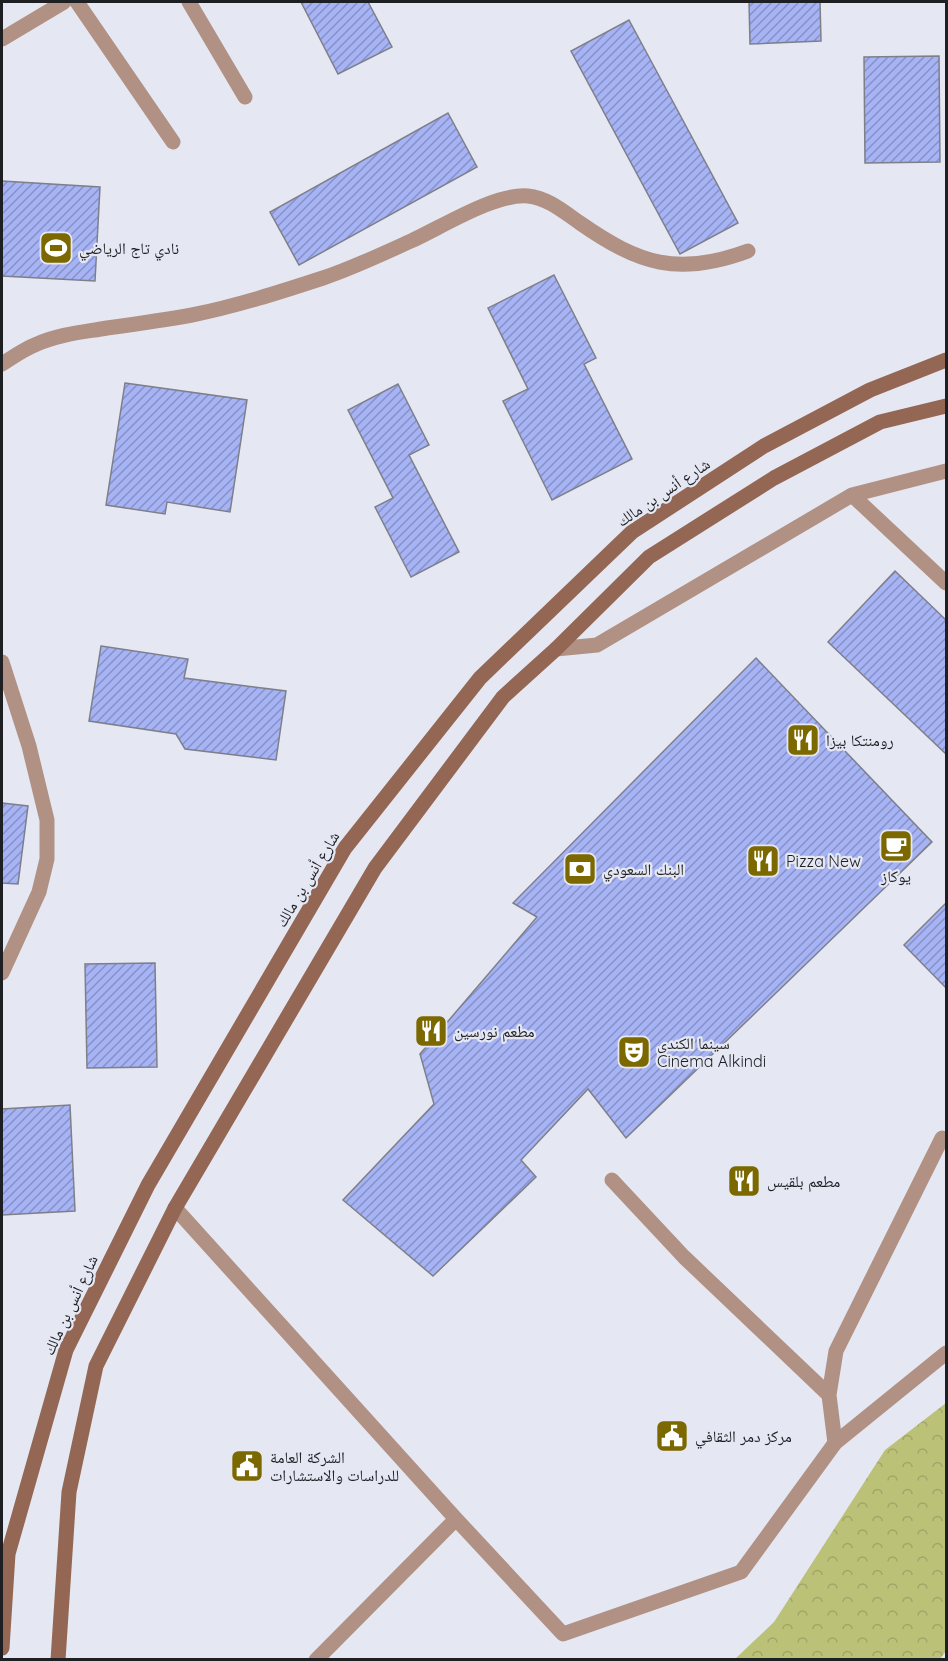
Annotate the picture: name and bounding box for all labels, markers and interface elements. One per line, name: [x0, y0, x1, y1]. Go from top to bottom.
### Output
sports icon: نادي تاج الرياضي: [38, 230, 74, 266]
place label: نادي تاج الرياضي: [79, 238, 179, 261]
street label: شارع أنس بن مالك: [613, 453, 714, 531]
restaurant icon: رومنتكا بيزا: [785, 722, 821, 758]
place label: رومنتكا بيزا: [826, 730, 894, 750]
street label: شارع أنس بن مالك: [271, 827, 344, 931]
cafe icon: يوكاز: [878, 828, 914, 864]
restaurant icon: Pizza New: [745, 843, 781, 879]
bank icon: البنك السعودي: [562, 851, 598, 887]
place label: Pizza New: [786, 851, 861, 871]
place label: البنك السعودي: [603, 859, 684, 882]
place label: يوكاز: [880, 866, 911, 886]
restaurant icon: مطعم نورسين: [413, 1013, 449, 1049]
place label: مطعم نورسين: [454, 1021, 535, 1042]
place label: سينما الكندي Cinema Alkindi: [657, 1033, 766, 1071]
theatre icon: سينما الكندي Cinema Alkindi: [616, 1034, 652, 1070]
restaurant icon: مطعم بلقيس: [726, 1163, 762, 1199]
place label: مطعم بلقيس: [767, 1171, 840, 1192]
street label: شارع أنس بن مالك: [38, 1252, 103, 1359]
public building icon: مركز دمر الثقافي: [654, 1418, 690, 1454]
place label: مركز دمر الثقافي: [695, 1426, 792, 1449]
place label: الشركة العامة للدراسات والاستشارات: [270, 1447, 399, 1485]
public building icon: الشركة العامة للدراسات والاستشارات: [229, 1448, 265, 1484]

